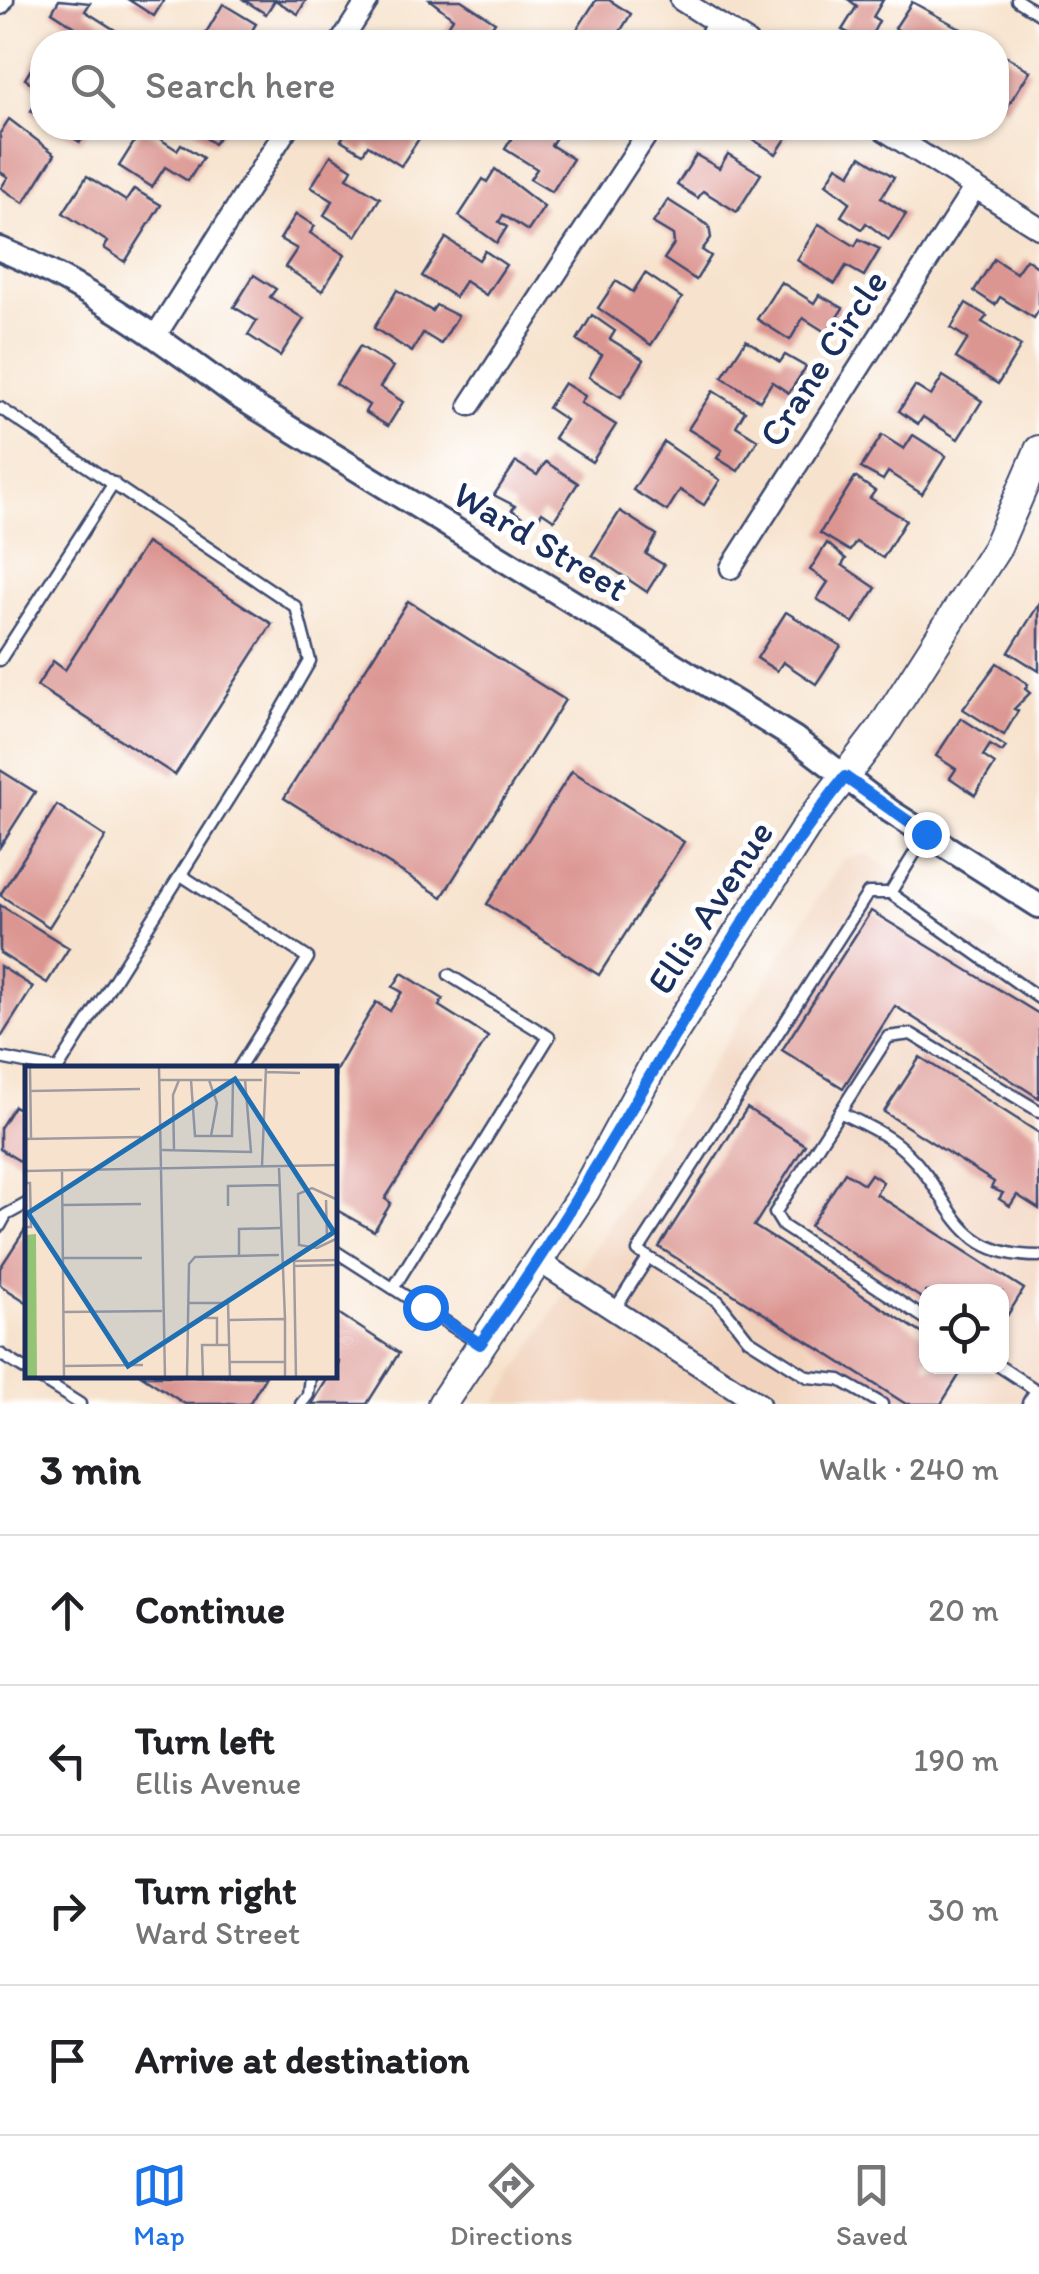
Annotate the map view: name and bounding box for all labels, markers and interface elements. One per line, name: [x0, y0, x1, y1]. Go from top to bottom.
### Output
search box: [30, 30, 1009, 140]
icon: search: [65, 58, 120, 113]
text: Search here: [145, 62, 336, 108]
street label: Crane Circle: [749, 261, 897, 455]
street label: Ward Street: [445, 471, 637, 611]
street label: Ellis Avenue: [637, 812, 783, 1002]
route end: [904, 812, 950, 858]
inset map: [25, 1066, 338, 1379]
map controls: [919, 1284, 1009, 1374]
button: locate: [919, 1284, 1009, 1374]
route start: [403, 1285, 449, 1331]
text: 3 min: [40, 1444, 141, 1495]
text: Walk · 240 m: [819, 1450, 999, 1488]
icon: ahead: [40, 1583, 95, 1638]
text: Continue: [135, 1587, 285, 1633]
text: 20 m: [928, 1591, 999, 1629]
text: Turn left: [135, 1718, 275, 1764]
icon: left: [40, 1733, 95, 1788]
text: 190 m: [914, 1741, 999, 1779]
text: Ellis Avenue: [135, 1764, 301, 1802]
text: Turn right: [135, 1868, 297, 1914]
icon: right: [40, 1883, 95, 1938]
text: 30 m: [928, 1891, 999, 1929]
text: Ward Street: [135, 1914, 300, 1952]
icon: arrive: [40, 2033, 95, 2088]
text: Arrive at destination: [135, 2037, 470, 2083]
tab: Map: [132, 2158, 187, 2252]
tab: Directions: [450, 2158, 573, 2252]
tab: Saved: [836, 2158, 907, 2252]

